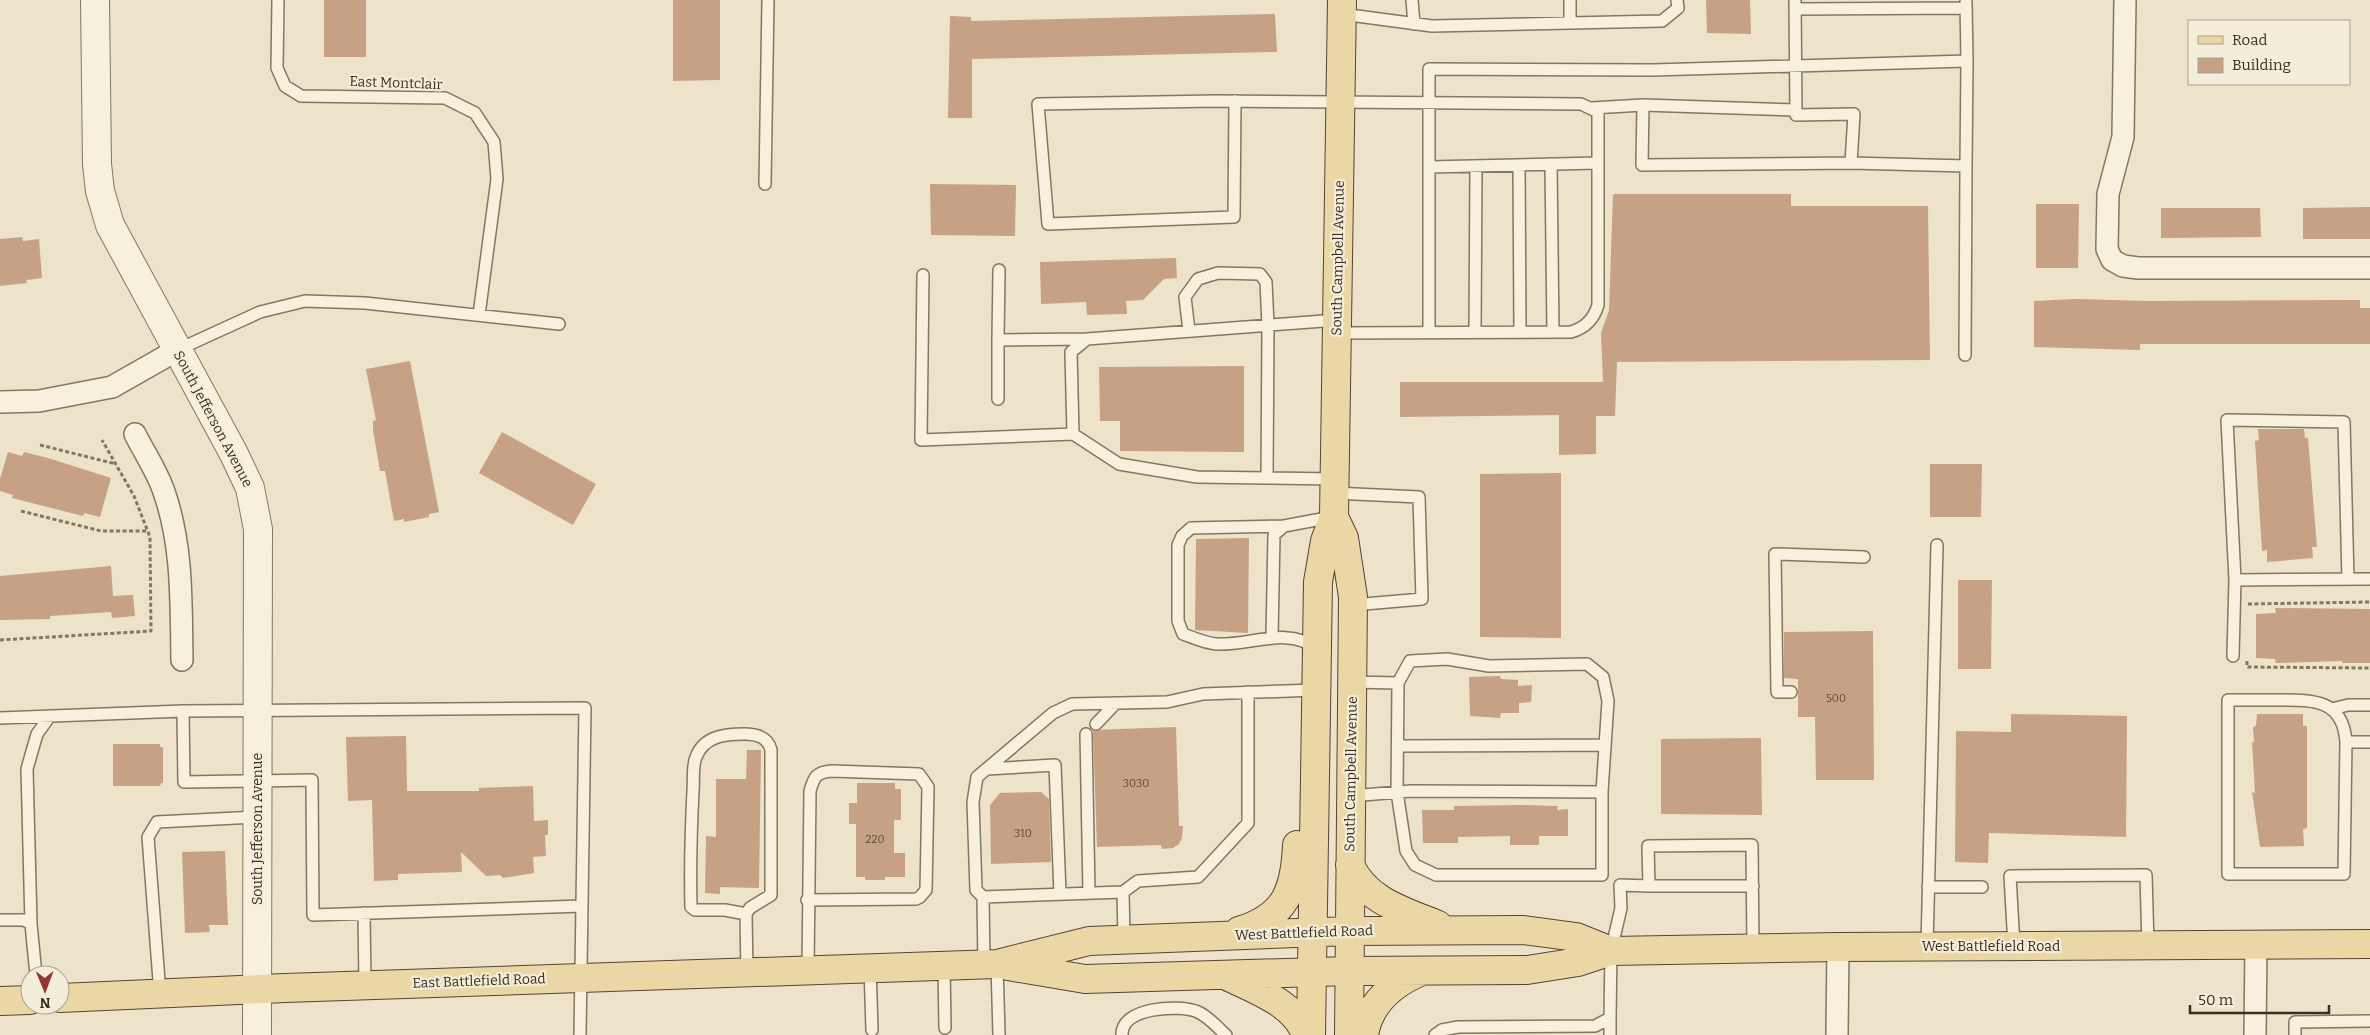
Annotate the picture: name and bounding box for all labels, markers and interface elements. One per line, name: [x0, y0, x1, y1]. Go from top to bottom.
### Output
legend: [2188, 20, 2350, 85]
text: Road: [2232, 31, 2267, 49]
text: Building: [2232, 56, 2291, 74]
street label: East Montclair: [349, 73, 443, 93]
street label: South Campbell Avenue: [1328, 180, 1348, 336]
street label: South Jefferson Avenue: [170, 348, 256, 490]
house number: 500: [1826, 692, 1846, 705]
street label: South Campbell Avenue: [1341, 696, 1361, 852]
street label: South Jefferson Avenue: [249, 753, 266, 905]
house number: 3030: [1123, 777, 1149, 790]
house number: 310: [1014, 827, 1032, 840]
house number: 220: [865, 833, 885, 846]
street label: West Battlefield Road: [1235, 922, 1373, 944]
street label: West Battlefield Road: [1922, 938, 2060, 955]
north arrow: [20, 965, 70, 1015]
street label: East Battlefield Road: [412, 970, 546, 992]
scale bar: [2190, 982, 2329, 1014]
text: 50 m: [2198, 991, 2234, 1009]
text: N: [39, 994, 51, 1011]

